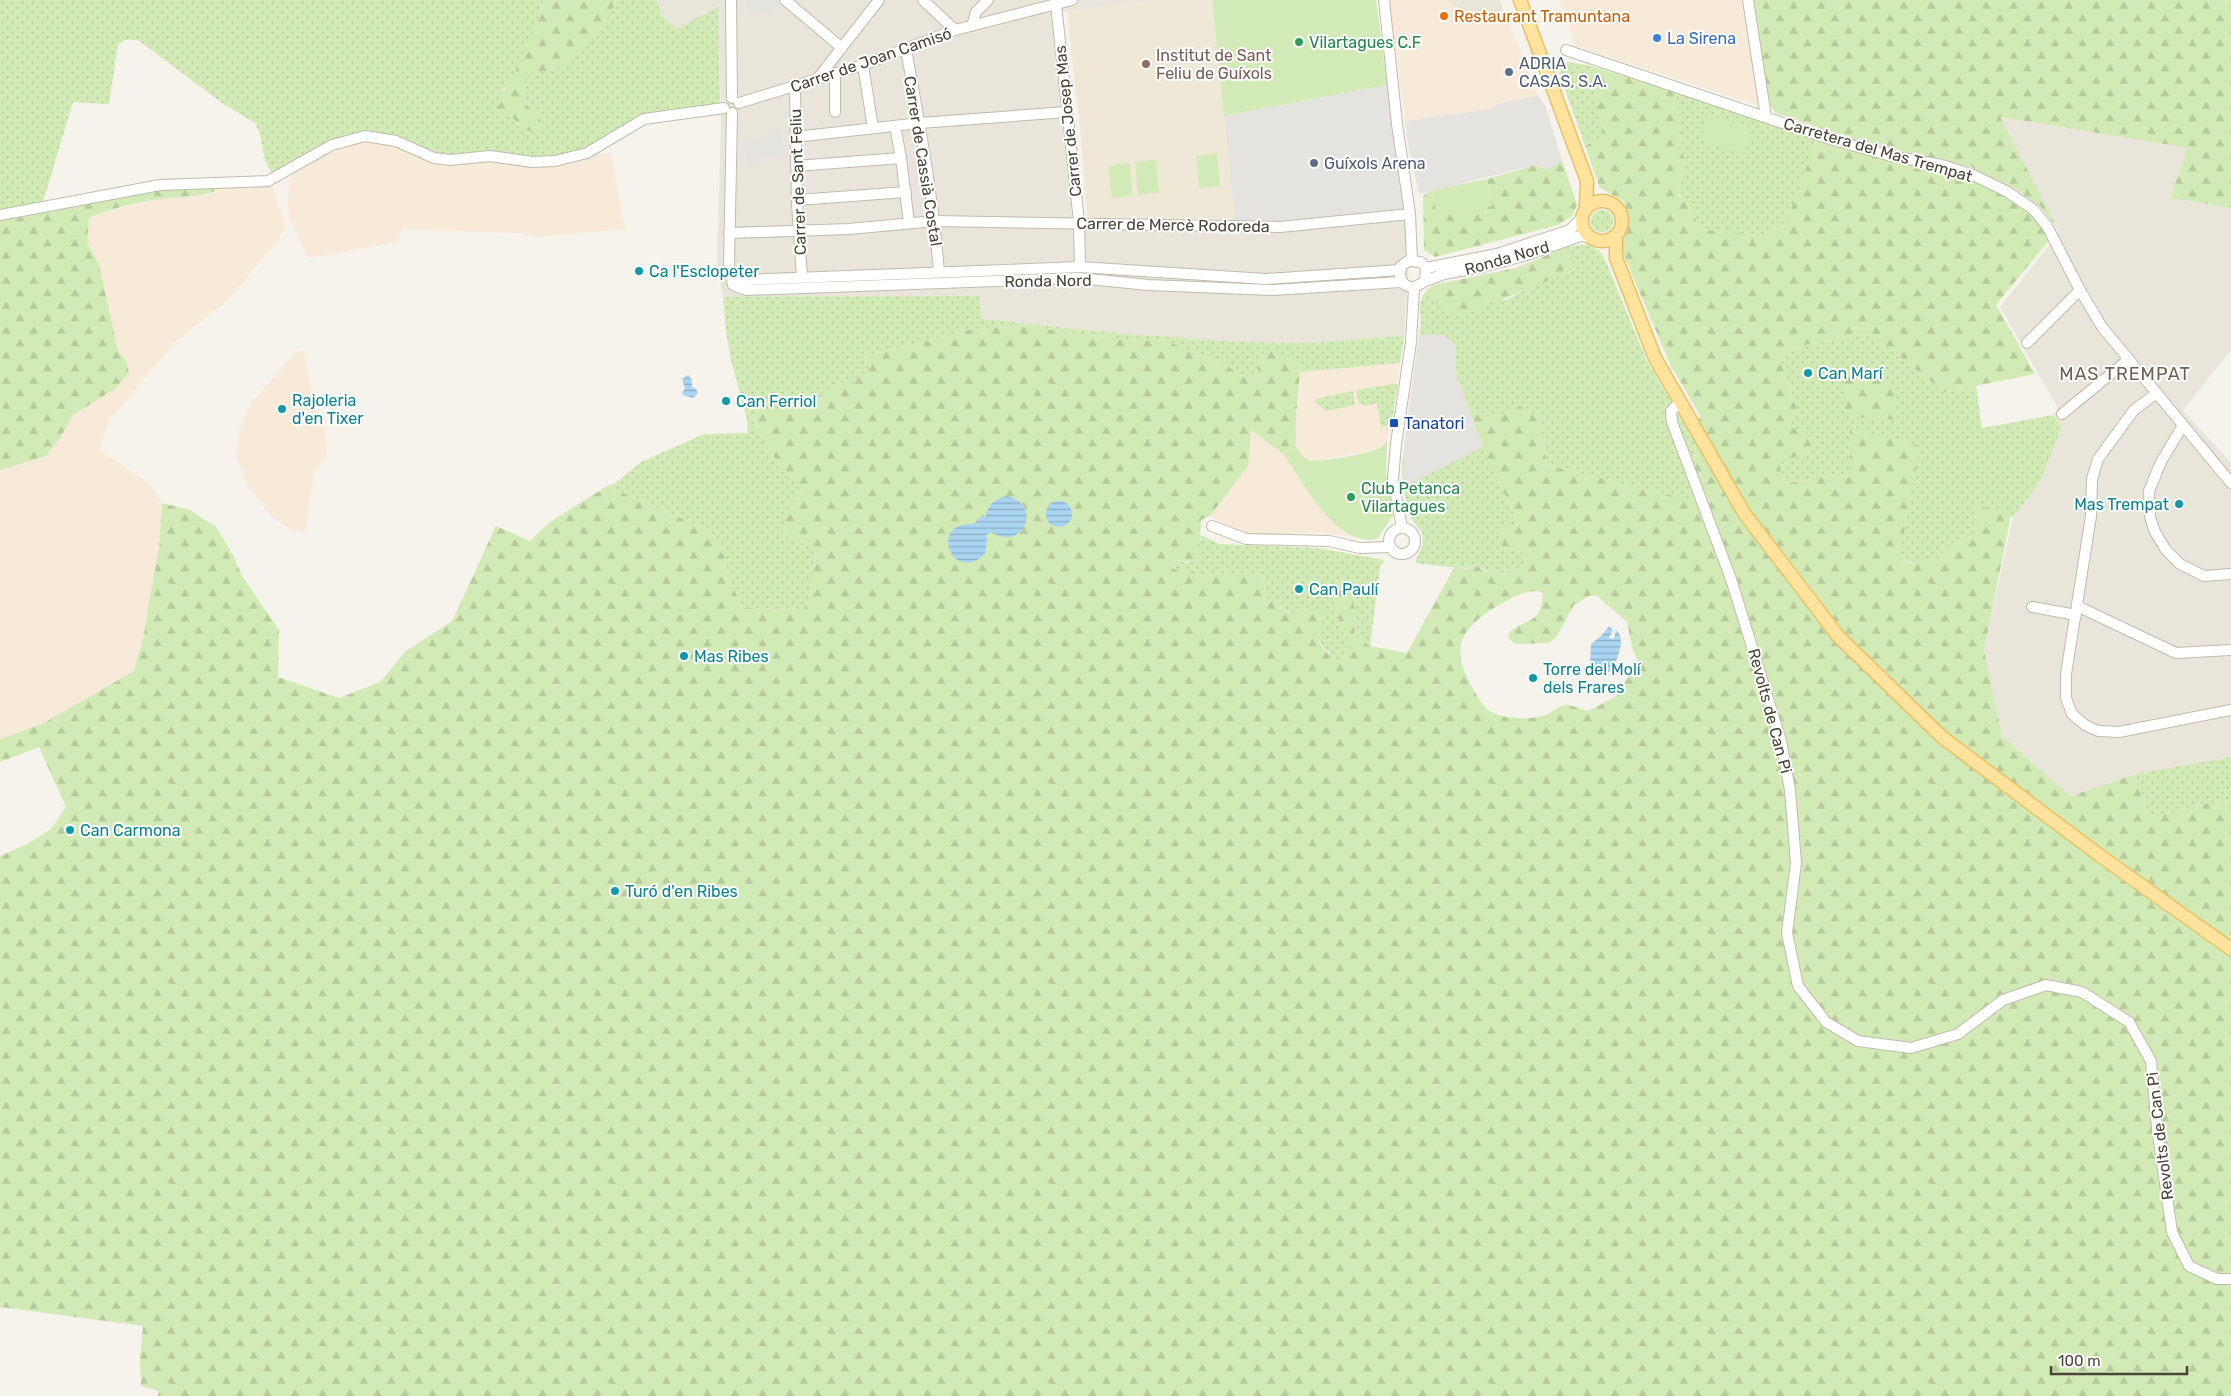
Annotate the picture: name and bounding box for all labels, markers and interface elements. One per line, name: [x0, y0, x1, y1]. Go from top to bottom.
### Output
place label: Restaurant Tramuntana: [1454, 7, 1630, 26]
marker: Restaurant Tramuntana: [1438, 10, 1450, 22]
street label: Carrer de Joan Camisó: [788, 23, 954, 97]
place label: La Sirena: [1667, 29, 1736, 48]
marker: La Sirena: [1651, 32, 1663, 44]
place label: Vilartagues C.F: [1309, 33, 1421, 52]
marker: Vilartagues C.F: [1293, 36, 1305, 48]
street label: Carrer de Josep Mas: [1051, 44, 1085, 198]
place label: Institut de Sant Feliu de Guíxols: [1156, 46, 1272, 83]
place label: ADRIA CASAS, S.A.: [1519, 54, 1607, 91]
marker: Institut de Sant Feliu de Guíxols: [1140, 58, 1152, 70]
marker: ADRIA CASAS, S.A.: [1503, 66, 1515, 78]
street label: Carrer de Cassià Costal: [900, 75, 946, 247]
street label: Carrer de Sant Feliu: [786, 108, 810, 256]
street label: Carretera del Mas Trempat: [1781, 114, 1975, 186]
place label: Guíxols Arena: [1324, 154, 1426, 173]
marker: Guíxols Arena: [1308, 157, 1320, 169]
street label: Carrer de Mercè Rodoreda: [1076, 214, 1270, 236]
street label: Ronda Nord: [1462, 237, 1552, 279]
place label: Ca l'Esclopeter: [649, 262, 759, 281]
marker: Ca l'Esclopeter: [633, 265, 645, 277]
street label: Ronda Nord: [1004, 271, 1092, 291]
district label: MAS TREMPAT: [2059, 363, 2191, 385]
place label: Can Marí: [1818, 364, 1884, 383]
marker: Can Marí: [1802, 367, 1814, 379]
place label: Rajoleria d'en Tixer: [292, 391, 363, 428]
place label: Can Ferriol: [736, 392, 816, 411]
marker: Can Ferriol: [720, 395, 732, 407]
marker: Rajoleria d'en Tixer: [276, 403, 288, 415]
place label: Tanatori: [1404, 414, 1464, 433]
marker: Tanatori: [1388, 417, 1400, 429]
place label: Club Petanca Vilartagues: [1361, 479, 1460, 516]
marker: Club Petanca Vilartagues: [1345, 491, 1357, 503]
place label: Mas Trempat: [2074, 495, 2169, 514]
marker: Mas Trempat: [2173, 498, 2185, 510]
place label: Can Paulí: [1309, 580, 1380, 599]
marker: Can Paulí: [1293, 583, 1305, 595]
street label: Revolts de Can Pi: [1744, 646, 1796, 776]
place label: Mas Ribes: [694, 647, 769, 666]
marker: Mas Ribes: [678, 650, 690, 662]
place label: Torre del Molí dels Frares: [1543, 660, 1642, 697]
marker: Torre del Molí dels Frares: [1527, 672, 1539, 684]
place label: Can Carmona: [80, 821, 181, 840]
marker: Can Carmona: [64, 824, 76, 836]
place label: Turó d'en Ribes: [625, 882, 738, 901]
marker: Turó d'en Ribes: [609, 885, 621, 897]
street label: Revolts de Can Pi: [2143, 1071, 2177, 1201]
scale bar: [2051, 1344, 2187, 1376]
text: 100 m: [2058, 1352, 2100, 1370]

